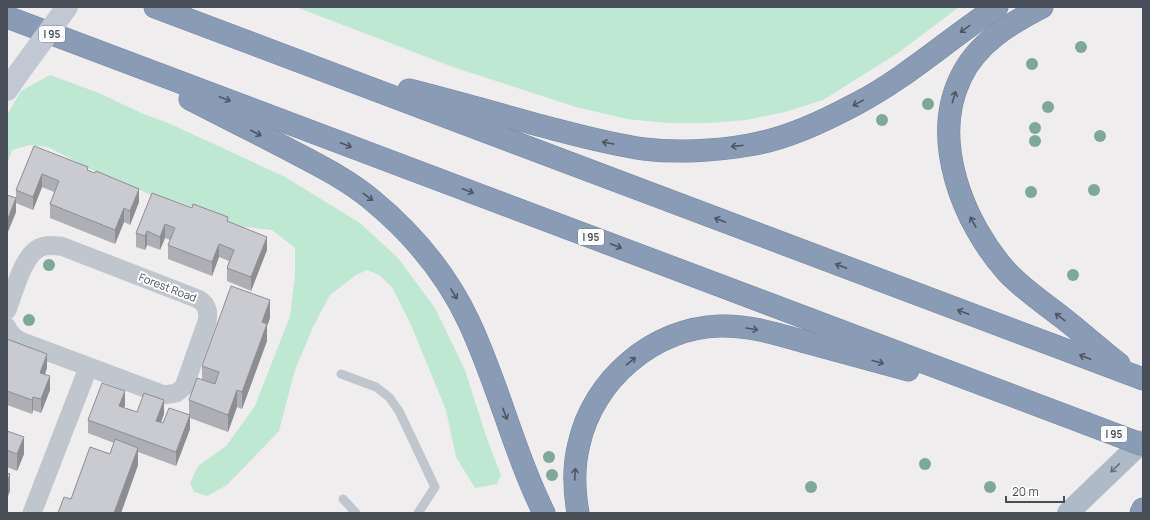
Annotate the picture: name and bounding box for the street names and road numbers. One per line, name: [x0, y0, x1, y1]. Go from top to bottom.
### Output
road number: I 95: [39, 26, 65, 42]
road number: I 95: [578, 229, 604, 245]
street label: Forest Road: [137, 269, 199, 305]
road number: I 95: [1101, 426, 1127, 442]

